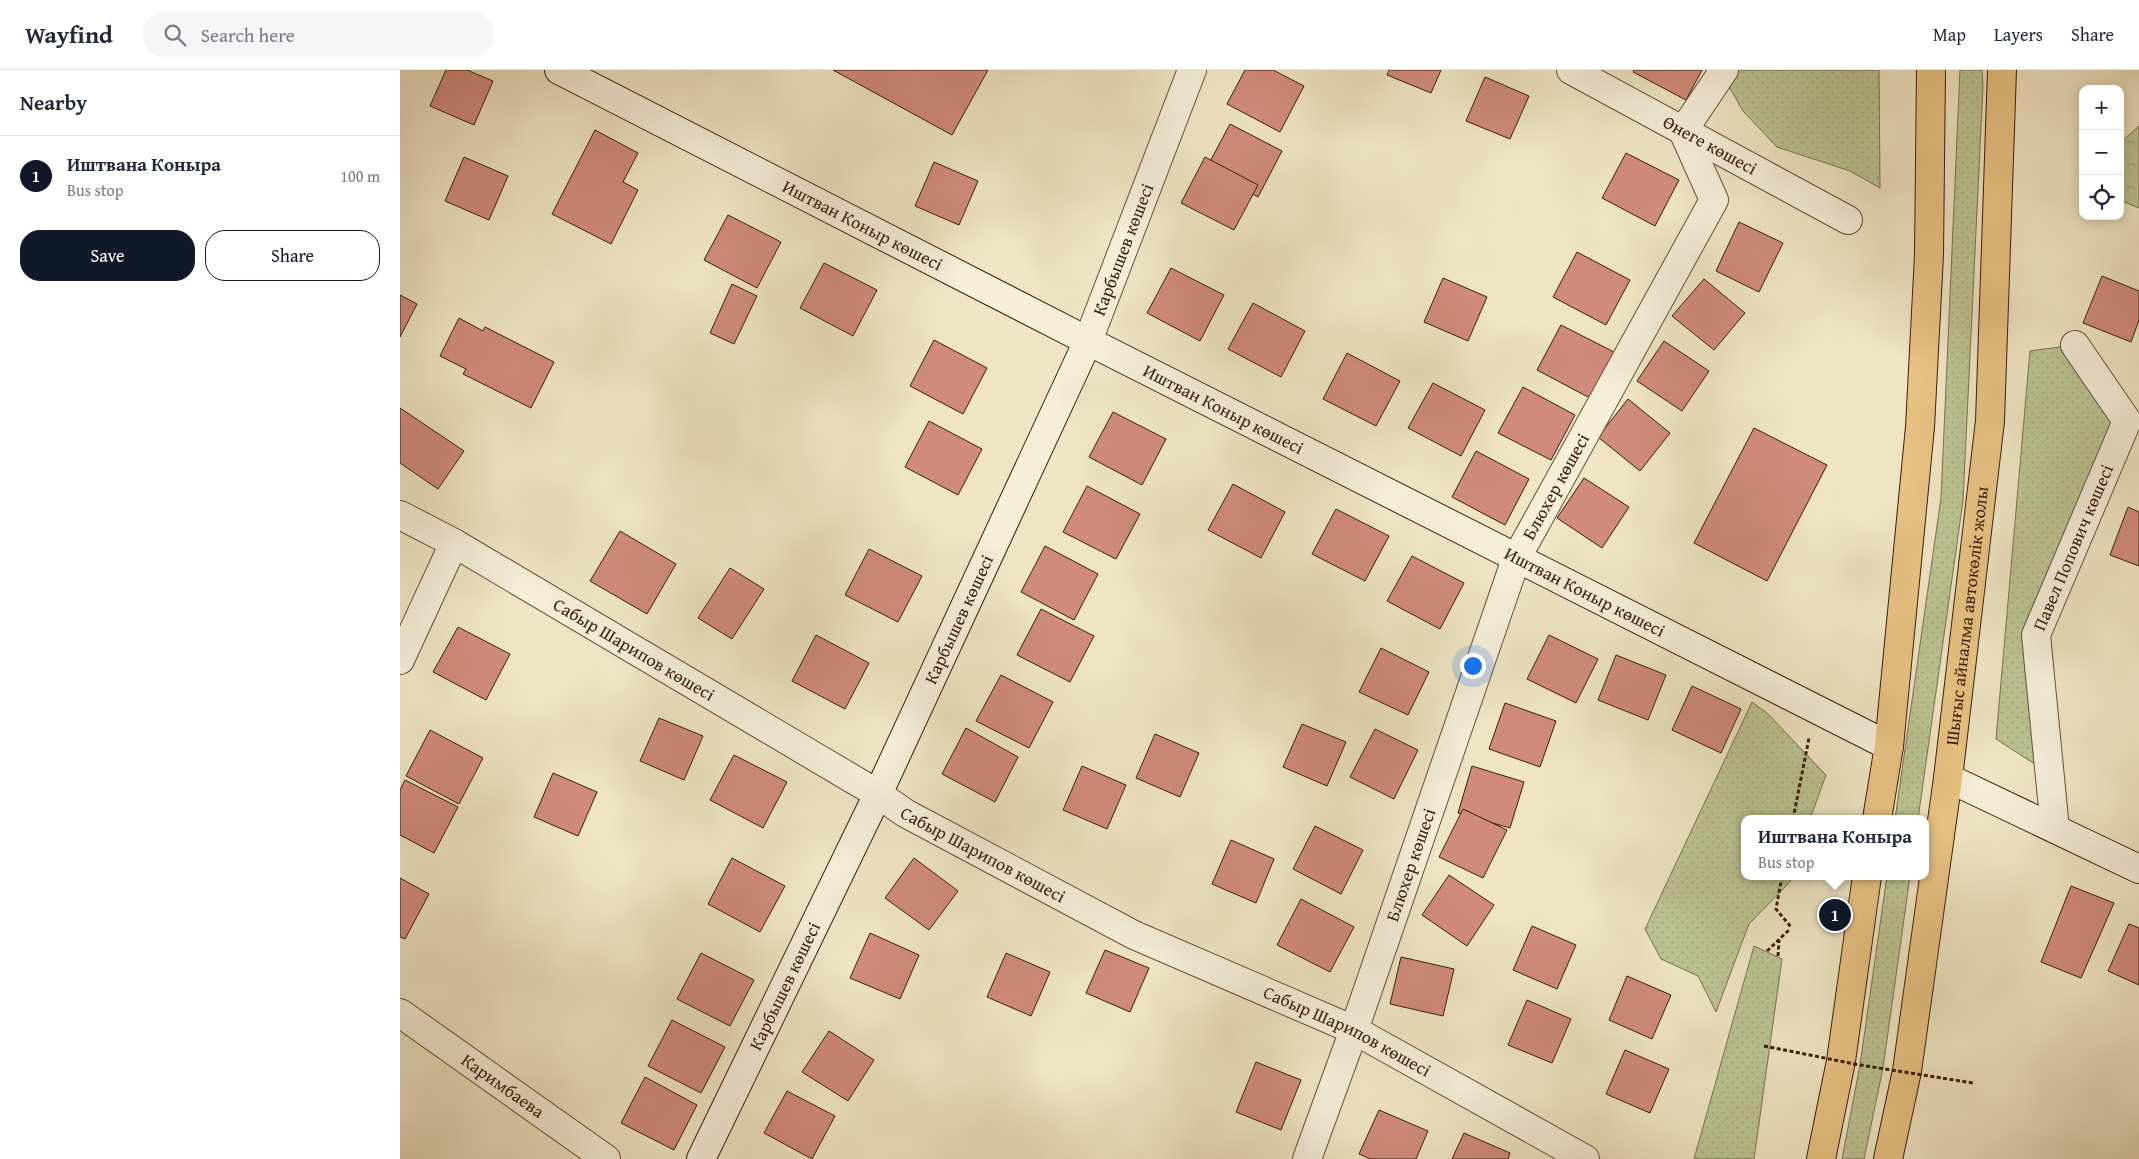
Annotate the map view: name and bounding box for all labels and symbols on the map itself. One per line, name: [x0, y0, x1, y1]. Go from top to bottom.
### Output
street label: Өнеге көшесі: [1658, 108, 1762, 181]
street label: Иштван Коныр көшесі: [778, 173, 948, 277]
street label: Карбышев көшесі: [1085, 179, 1160, 319]
street label: Иштван Коныр көшесі: [1138, 357, 1309, 461]
street label: Блюхер көшесі: [1515, 428, 1596, 545]
street label: Павел Попович көшесі: [2025, 460, 2120, 635]
street label: Шығыс айналма автокөлік жолы: [1938, 485, 1995, 747]
street label: Иштван Коныр көшесі: [1500, 540, 1670, 644]
street label: Карбышев көшесі: [917, 550, 1000, 688]
street label: Сабыр Шарипов көшесі: [548, 591, 720, 708]
your location: [1460, 653, 1486, 679]
street label: Сабыр Шарипов көшесі: [896, 799, 1071, 909]
street label: Блюхер көшесі: [1378, 804, 1442, 925]
pin: 1: [1819, 896, 1851, 934]
street label: Карбышев көшесі: [742, 917, 827, 1055]
street label: Сабыр Шарипов көшесі: [1259, 978, 1436, 1083]
street label: Каримбаева: [456, 1047, 551, 1125]

